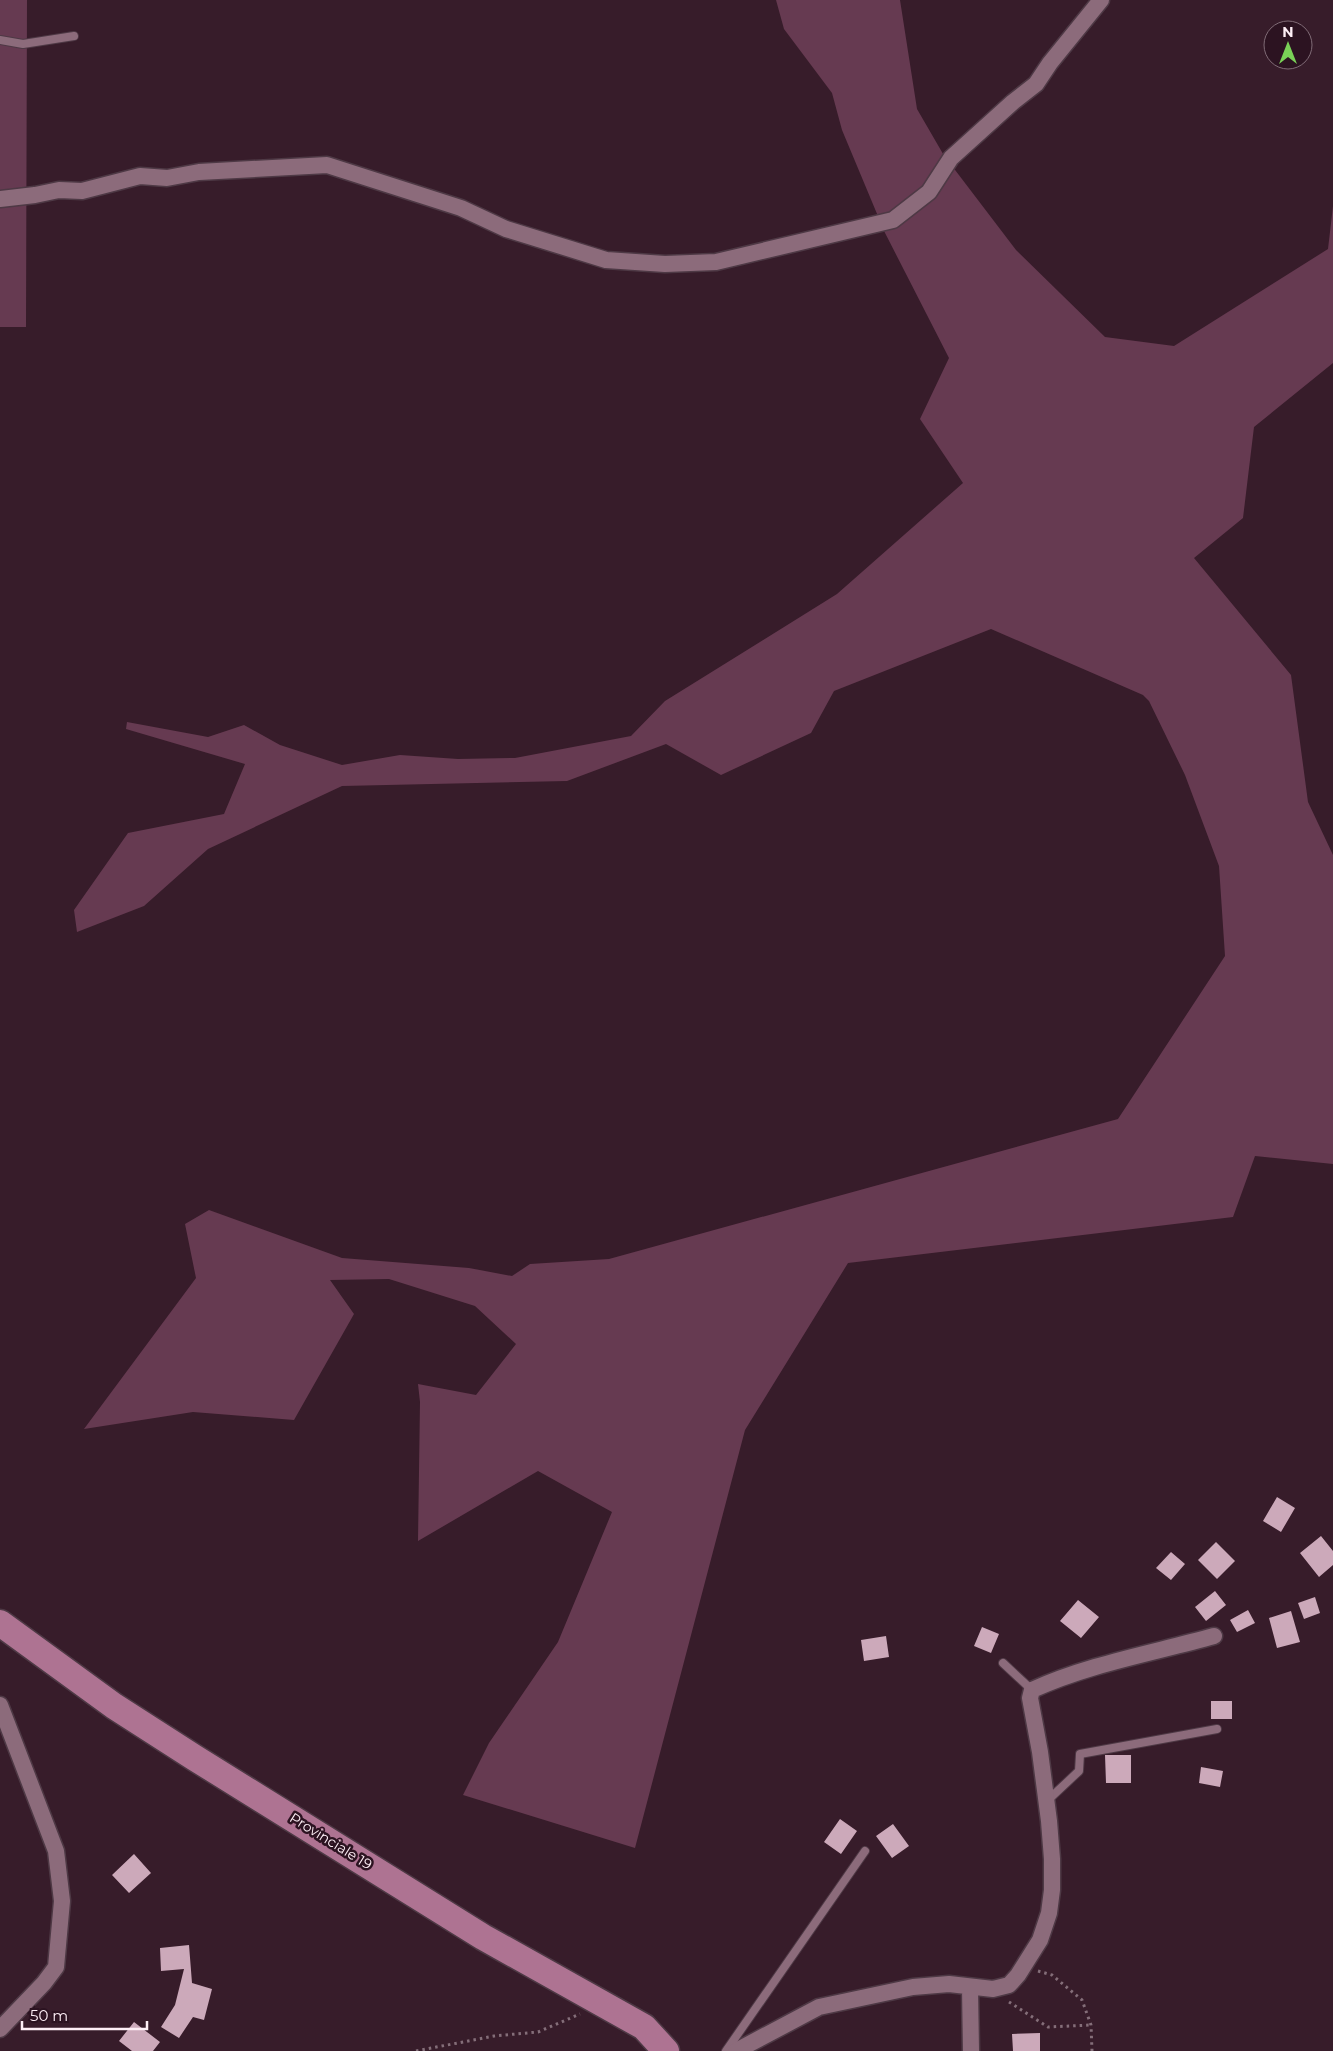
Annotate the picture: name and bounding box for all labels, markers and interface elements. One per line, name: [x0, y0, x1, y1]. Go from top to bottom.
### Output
north arrow: [1263, 20, 1313, 70]
text: N: [1282, 23, 1294, 41]
street label: Provinciale 19: [286, 1809, 376, 1873]
scale bar: [22, 1998, 148, 2030]
text: 50 m: [30, 2006, 68, 2025]

